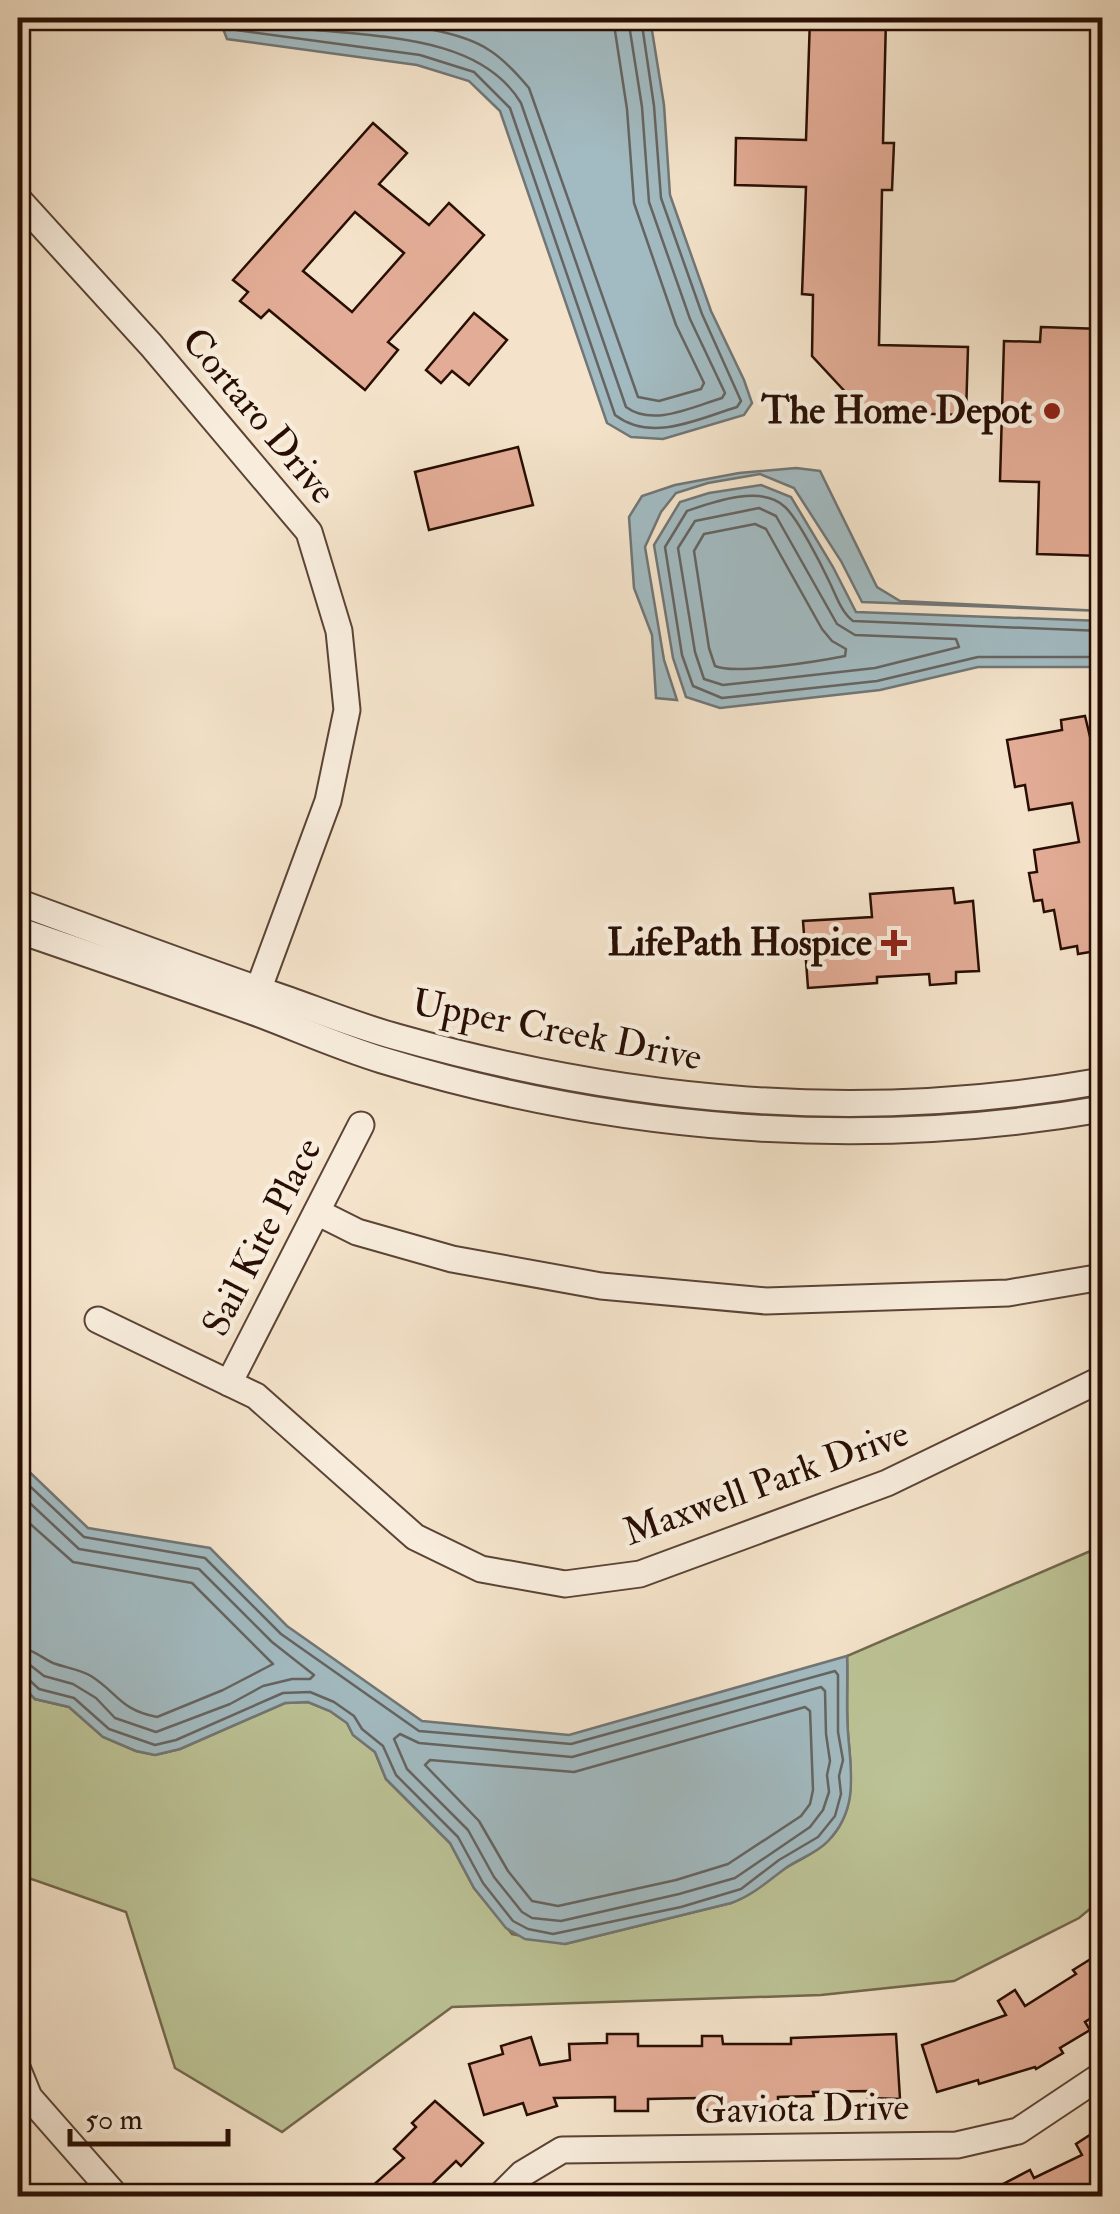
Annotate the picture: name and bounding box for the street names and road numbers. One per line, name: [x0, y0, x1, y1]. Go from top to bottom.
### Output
street label: Cortaro Drive: [171, 318, 347, 514]
street label: Upper Creek Drive: [408, 978, 706, 1082]
street label: Sail Kite Place: [192, 1130, 332, 1344]
street label: Maxwell Park Drive: [617, 1409, 915, 1557]
street label: Gaviota Drive: [694, 2083, 910, 2135]

